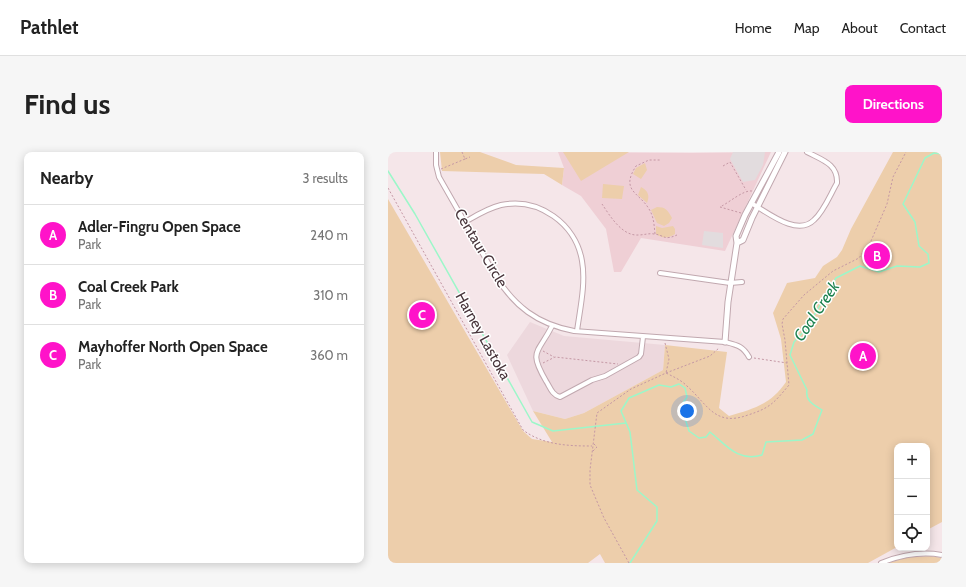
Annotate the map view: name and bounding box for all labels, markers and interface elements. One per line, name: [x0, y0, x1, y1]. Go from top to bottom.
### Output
text: Pathlet: [20, 16, 79, 39]
text: Home: [735, 19, 772, 37]
text: Map: [794, 19, 819, 37]
text: About: [841, 19, 878, 37]
text: Contact: [900, 19, 946, 37]
button: Directions: [845, 85, 942, 123]
text: Find us: [24, 87, 110, 121]
text: Nearby: [40, 168, 93, 188]
text: 3 results: [302, 170, 348, 186]
street label: Centaur Circle: [450, 205, 512, 291]
text: Adler-Fingru Open Space: [78, 218, 241, 236]
text: A: [49, 227, 57, 243]
text: 240 m: [310, 227, 348, 243]
text: Park: [78, 236, 101, 252]
pin: B: [864, 241, 890, 271]
water label: Coal Creek: [790, 277, 844, 345]
text: Coal Creek Park: [78, 278, 179, 296]
text: B: [49, 287, 57, 303]
text: 310 m: [313, 287, 348, 303]
street label: Harney Lastoka: [452, 289, 515, 384]
text: Park: [78, 296, 101, 312]
pin: C: [409, 300, 435, 330]
text: Mayhoffer North Open Space: [78, 338, 268, 356]
pin: A: [850, 341, 876, 371]
text: C: [49, 347, 57, 363]
text: 360 m: [310, 347, 348, 363]
text: Park: [78, 356, 101, 372]
your location: [677, 401, 697, 421]
map controls: [894, 443, 930, 551]
button: +: [894, 443, 930, 479]
button: −: [894, 479, 930, 515]
button: locate: [894, 515, 930, 551]

